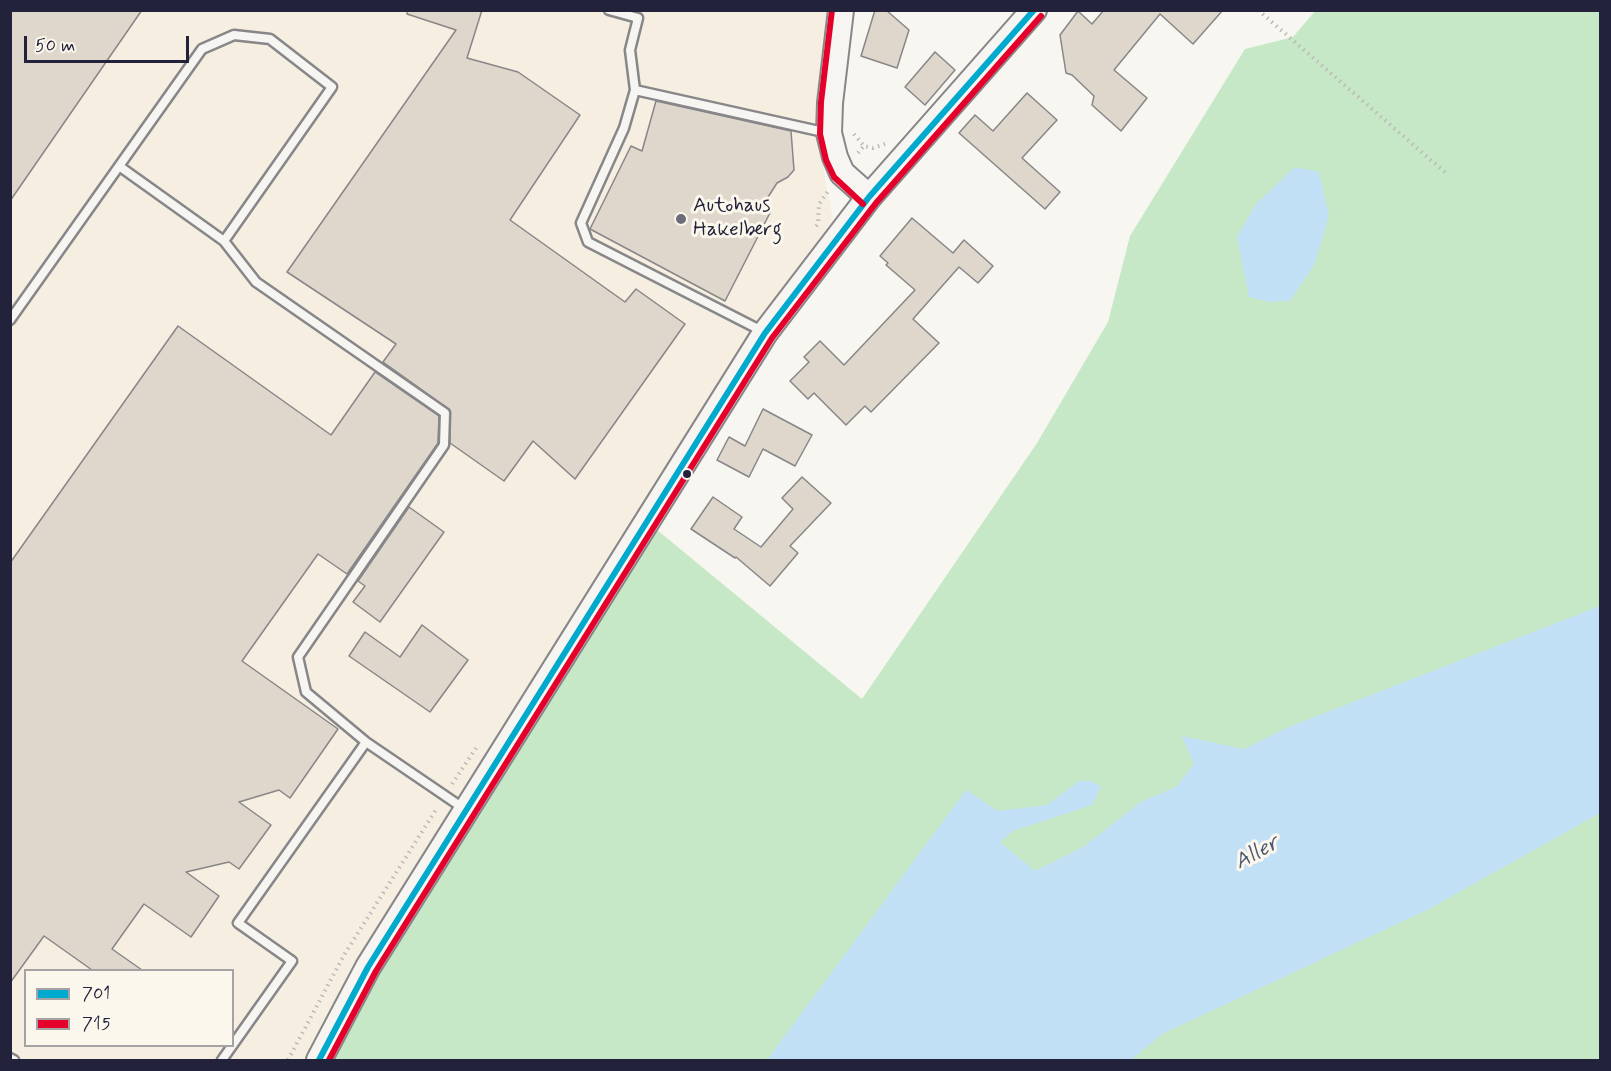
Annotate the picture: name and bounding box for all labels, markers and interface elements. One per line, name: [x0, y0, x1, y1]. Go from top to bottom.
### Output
scale bar: [27, 24, 192, 62]
text: 50 m: [35, 34, 75, 58]
place label: Autohaus Hakelberg: [693, 194, 782, 244]
marker: Autohaus Hakelberg: [674, 212, 688, 226]
unlabelled marker: [681, 468, 693, 480]
water label: Aller: [1230, 831, 1284, 877]
legend: [24, 969, 234, 1047]
text: 701: [82, 982, 110, 1006]
text: 715: [82, 1012, 111, 1036]

